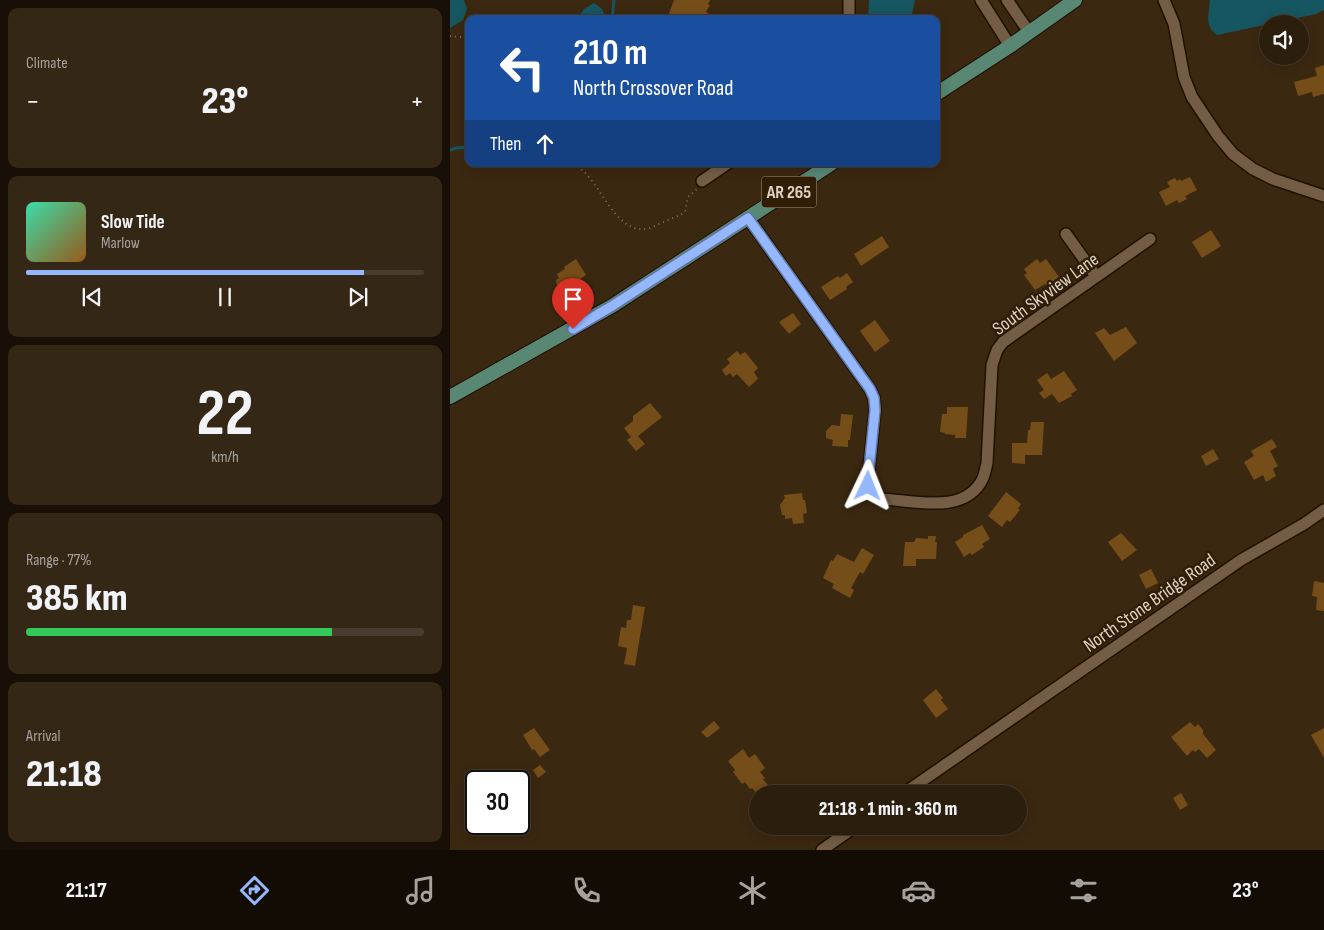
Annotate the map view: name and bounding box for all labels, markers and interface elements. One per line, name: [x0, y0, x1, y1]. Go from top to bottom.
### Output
map controls: [1259, 15, 1309, 65]
button: sound: [1259, 15, 1309, 65]
text: 210 m: [573, 32, 647, 75]
icon: left: [490, 35, 555, 100]
text: Climate: [26, 54, 68, 73]
text: North Crossover Road: [573, 75, 733, 102]
text: 23°: [202, 79, 248, 124]
text: −: [26, 85, 40, 118]
text: +: [410, 85, 424, 118]
icon: ahead: [531, 130, 559, 158]
text: Then: [490, 133, 521, 156]
road number: AR 265: [762, 176, 816, 208]
text: Slow Tide: [101, 211, 165, 234]
text: Marlow: [101, 234, 140, 253]
street label: South Skyview Lane: [988, 248, 1104, 341]
pin: [552, 278, 594, 329]
icon: previous: [78, 283, 106, 311]
icon: pause: [211, 283, 239, 311]
icon: next: [344, 283, 372, 311]
icon: arrive: [559, 285, 587, 313]
text: 22: [197, 376, 253, 454]
text: km/h: [211, 448, 239, 467]
position arrow: [841, 459, 893, 511]
street label: North Stone Bridge Road: [1079, 549, 1220, 657]
text: Range · 77%: [26, 551, 92, 570]
text: 385 km: [26, 576, 128, 621]
text: Arrival: [26, 727, 60, 746]
text: 21:18: [26, 752, 102, 797]
speed limit sign: 30: [465, 770, 530, 835]
text: 21:18 · 1 min · 360 m: [819, 798, 957, 821]
icon: directions: [237, 873, 272, 908]
icon: music: [403, 873, 438, 908]
icon: phone: [569, 873, 604, 908]
icon: climate: [735, 873, 770, 908]
icon: car: [901, 873, 936, 908]
icon: filters: [1066, 873, 1101, 908]
text: 21:17: [65, 877, 107, 904]
text: 23°: [1232, 877, 1259, 904]

